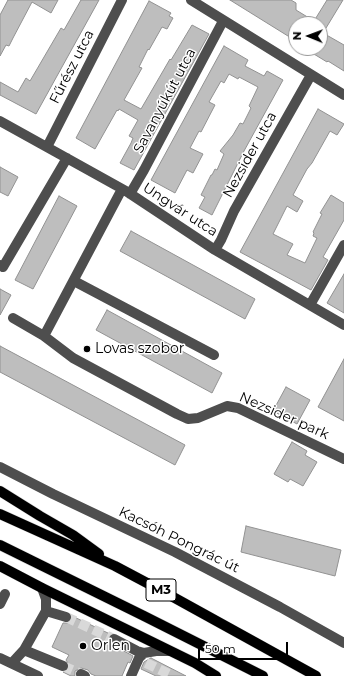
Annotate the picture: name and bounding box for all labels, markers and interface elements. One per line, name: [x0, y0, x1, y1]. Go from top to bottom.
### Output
north arrow: [288, 16, 328, 56]
street label: Fűrész utca: [46, 27, 98, 107]
text: N: [290, 31, 304, 40]
street label: Savanyúkút utca: [130, 46, 200, 156]
street label: Nezsider utca: [219, 109, 281, 201]
street label: Ungvár utca: [139, 180, 221, 240]
place label: Lovas szobor: [95, 341, 184, 357]
marker: Lovas szobor: [82, 344, 92, 354]
street label: Nezsider park: [237, 389, 331, 443]
street label: Kacsóh Pongrác út: [116, 503, 242, 577]
road number: M3: [146, 579, 176, 601]
scale bar: [200, 634, 290, 660]
place label: Orlen: [91, 638, 130, 654]
marker: Orlen: [78, 641, 88, 651]
text: 50 m: [205, 641, 236, 656]

